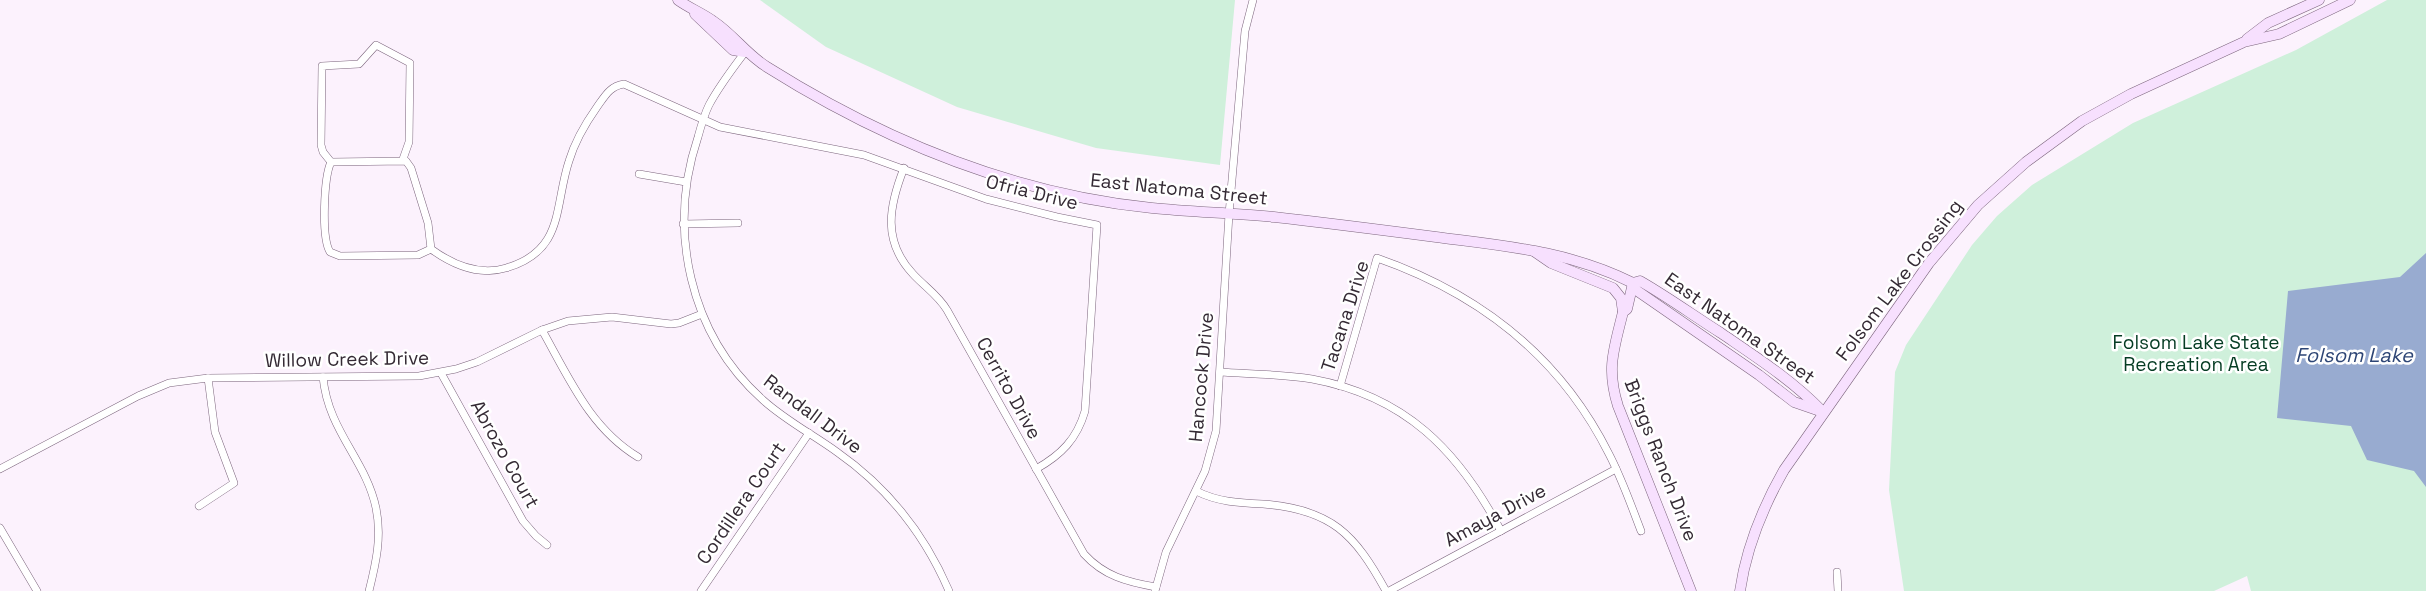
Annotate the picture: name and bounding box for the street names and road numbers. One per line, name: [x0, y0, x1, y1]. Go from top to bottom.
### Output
street label: East Natoma Street: [1089, 167, 1269, 211]
street label: Ofria Drive: [983, 168, 1081, 216]
street label: Folsom Lake Crossing: [1830, 194, 1968, 366]
street label: Tacana Drive: [1315, 257, 1375, 375]
street label: East Natoma Street: [1660, 267, 1820, 389]
street label: Hancock Drive: [1183, 311, 1219, 443]
street label: Cerrito Drive: [971, 333, 1047, 443]
street label: Willow Creek Drive: [265, 345, 429, 373]
street label: Randall Drive: [759, 369, 867, 459]
street label: Briggs Ranch Drive: [1619, 375, 1703, 545]
street label: Abrozo Court: [465, 395, 545, 513]
street label: Cordillera Court: [691, 437, 791, 569]
street label: Amaya Drive: [1440, 478, 1550, 552]

